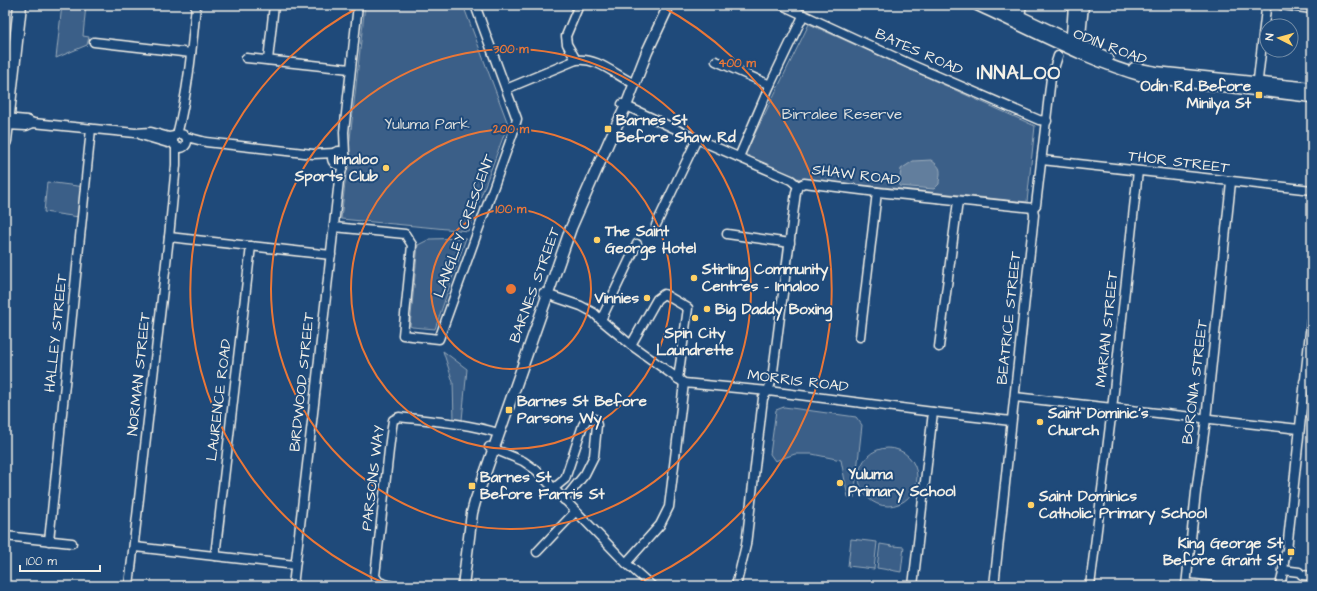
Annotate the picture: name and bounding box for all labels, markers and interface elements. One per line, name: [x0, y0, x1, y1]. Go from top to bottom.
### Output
north arrow: [1259, 18, 1299, 58]
street label: BATES ROAD: [872, 23, 967, 81]
street label: ODIN ROAD: [1070, 23, 1150, 71]
text: N: [1262, 33, 1277, 41]
text: 300 m: [492, 41, 529, 58]
text: 400 m: [718, 55, 756, 72]
district label: INNALOO: [977, 60, 1061, 87]
place label: Odin Rd Before Minilya St: [1141, 76, 1252, 115]
marker: Odin Rd Before Minilya St: [1254, 90, 1264, 100]
park label: Birralee Reserve: [782, 104, 902, 125]
place label: Barnes St Before Shaw Rd: [616, 110, 736, 148]
park label: Yuluma Park: [384, 114, 470, 135]
text: 200 m: [492, 121, 530, 138]
marker: Barnes St Before Shaw Rd: [603, 124, 613, 134]
street label: THOR STREET: [1127, 145, 1232, 179]
place label: Innaloo Sports Club: [294, 149, 379, 187]
street label: LANGLEY CRESCENT: [428, 151, 500, 301]
street label: SHAW ROAD: [811, 159, 901, 191]
marker: Innaloo Sports Club: [381, 163, 391, 173]
text: 100 m: [496, 201, 527, 218]
place label: The Saint George Hotel: [604, 221, 697, 261]
street label: BARNES STREET: [504, 224, 566, 346]
marker: The Saint George Hotel: [592, 235, 602, 245]
street label: BEATRICE STREET: [992, 250, 1027, 386]
place label: Stirling Community Centres - Innaloo: [701, 259, 829, 297]
street label: MARIAN STREET: [1090, 269, 1124, 388]
street label: HALLEY STREET: [39, 272, 73, 393]
marker: Stirling Community Centres - Innaloo: [689, 273, 699, 283]
centre of rings: [504, 282, 518, 296]
place label: Vinnies: [593, 288, 639, 309]
marker: Vinnies: [642, 293, 652, 303]
place label: Big Daddy Boxing: [715, 299, 833, 322]
marker: Big Daddy Boxing: [702, 304, 712, 314]
street label: NORMAN STREET: [122, 310, 156, 437]
street label: BIRDWOOD STREET: [284, 311, 320, 453]
marker: Spin City Laundrette: [690, 313, 700, 323]
street label: BORONIA STREET: [1177, 318, 1213, 446]
place label: Spin City Laundrette: [656, 323, 734, 361]
street label: LAURENCE ROAD: [201, 337, 237, 462]
street label: MORRIS ROAD: [746, 364, 850, 398]
place label: Barnes St Before Parsons Wy: [517, 391, 647, 430]
place label: Saint Dominic's Church: [1047, 403, 1149, 441]
marker: Barnes St Before Parsons Wy: [504, 405, 514, 415]
marker: Saint Dominic's Church: [1035, 417, 1045, 427]
street label: PARSONS WAY: [356, 424, 390, 532]
place label: Yuluma Primary School: [848, 464, 956, 503]
place label: Barnes St Before Farris St: [480, 467, 606, 505]
marker: Yuluma Primary School: [835, 478, 845, 488]
marker: Barnes St Before Farris St: [467, 481, 477, 491]
place label: Saint Dominics Catholic Primary School: [1038, 486, 1208, 525]
marker: Saint Dominics Catholic Primary School: [1026, 500, 1036, 510]
place label: King George St Before Grant St: [1163, 533, 1284, 571]
scale bar: [20, 547, 100, 573]
marker: King George St Before Grant St: [1286, 547, 1296, 557]
text: 100 m: [26, 553, 57, 570]

